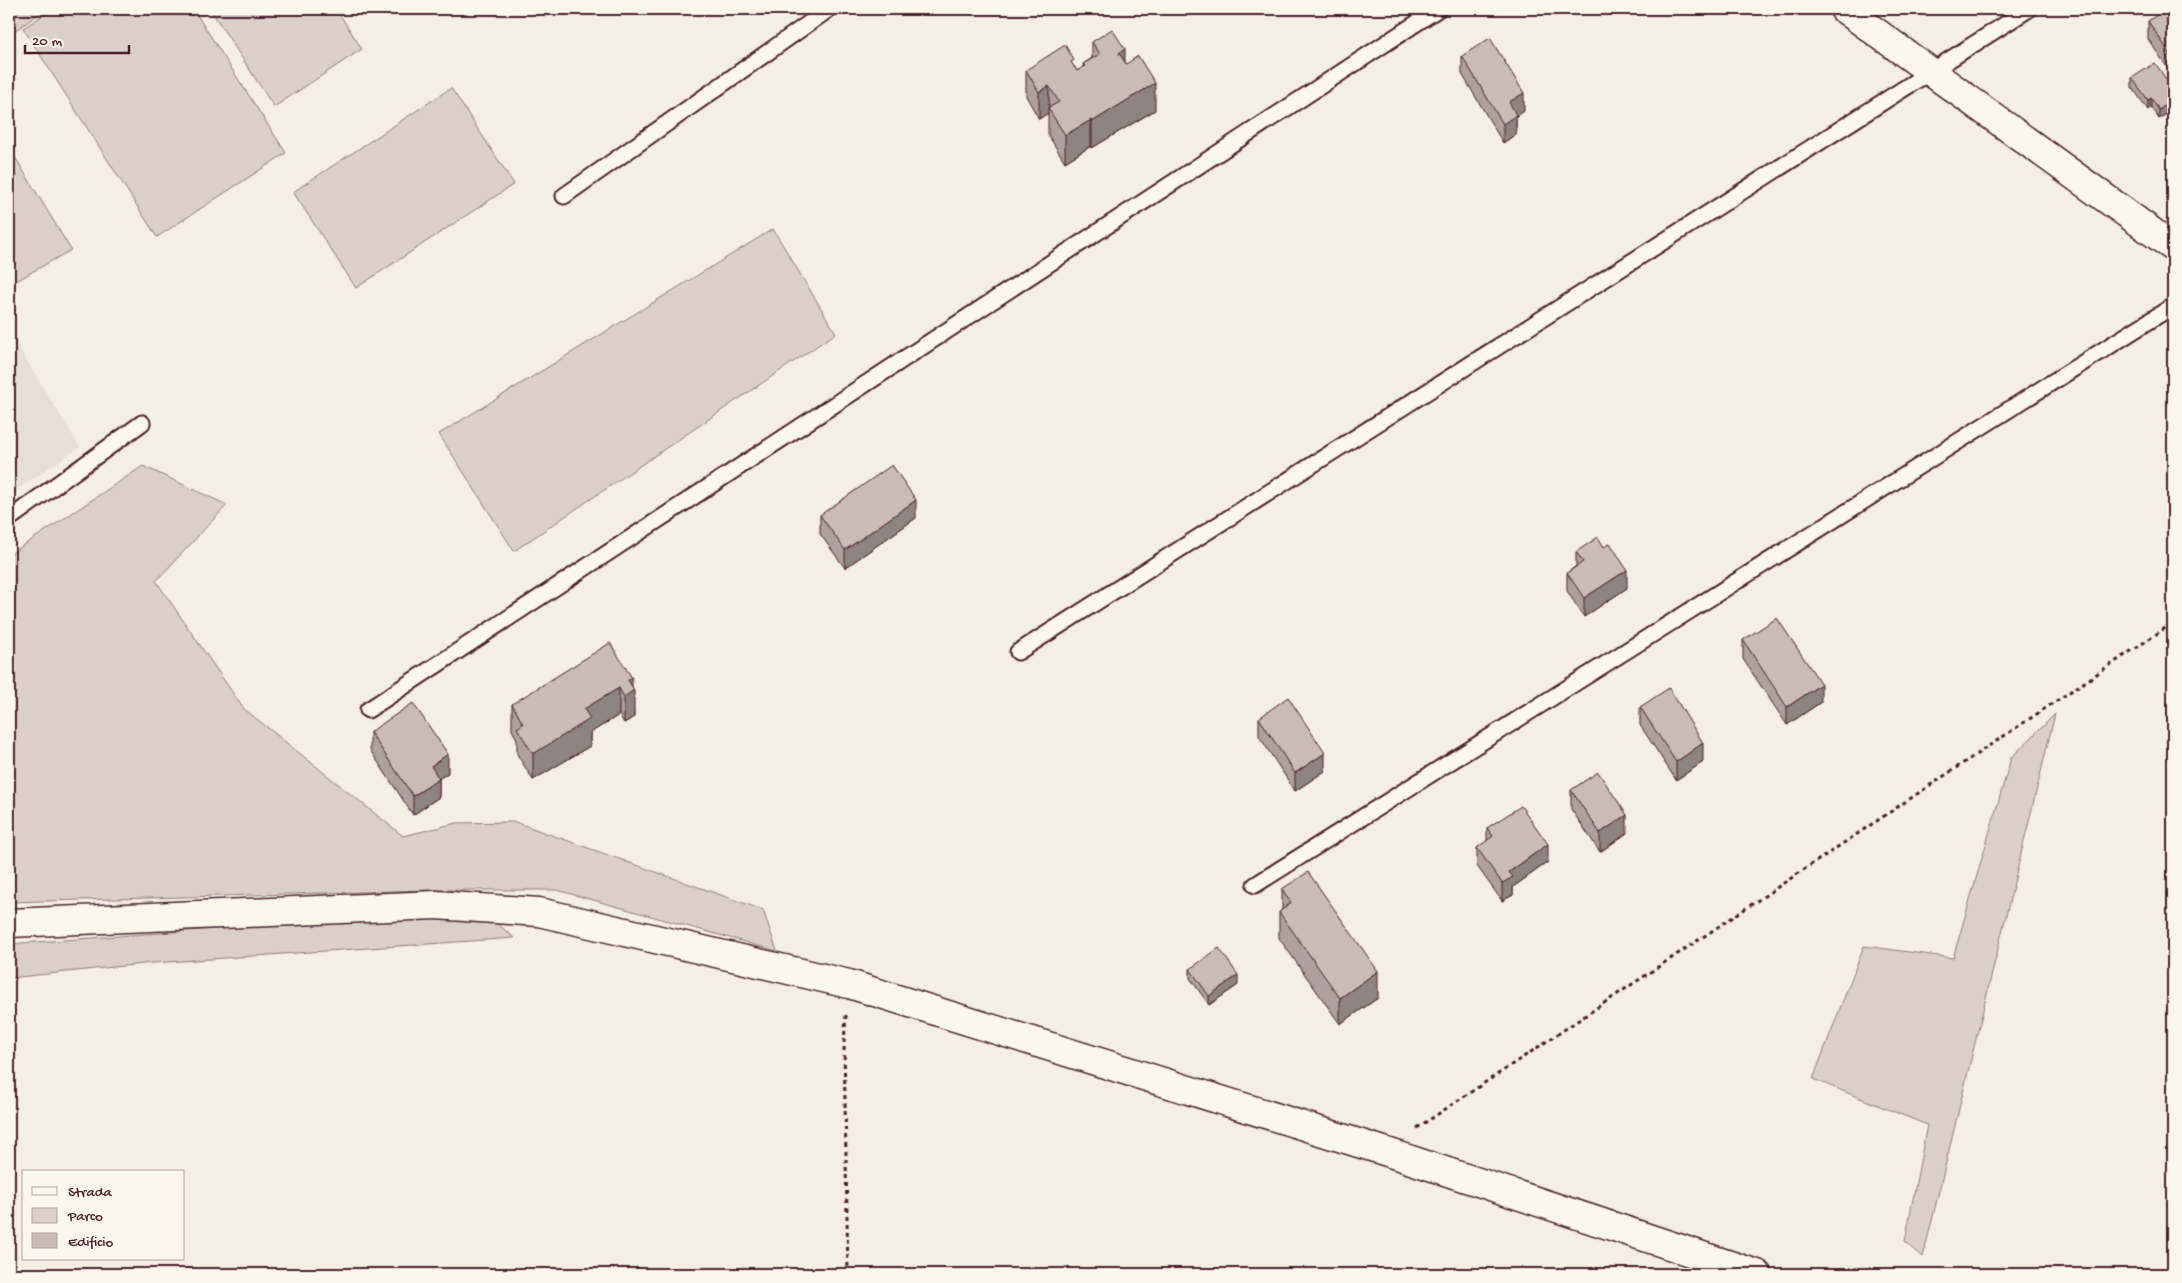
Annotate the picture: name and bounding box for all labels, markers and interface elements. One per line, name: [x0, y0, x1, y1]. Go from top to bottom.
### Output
scale bar: [25, 22, 129, 54]
text: 20 m: [32, 33, 62, 51]
legend: [22, 1170, 185, 1260]
text: Strada: [68, 1184, 113, 1202]
text: Parco: [67, 1208, 103, 1226]
text: Edificio: [68, 1234, 114, 1252]

